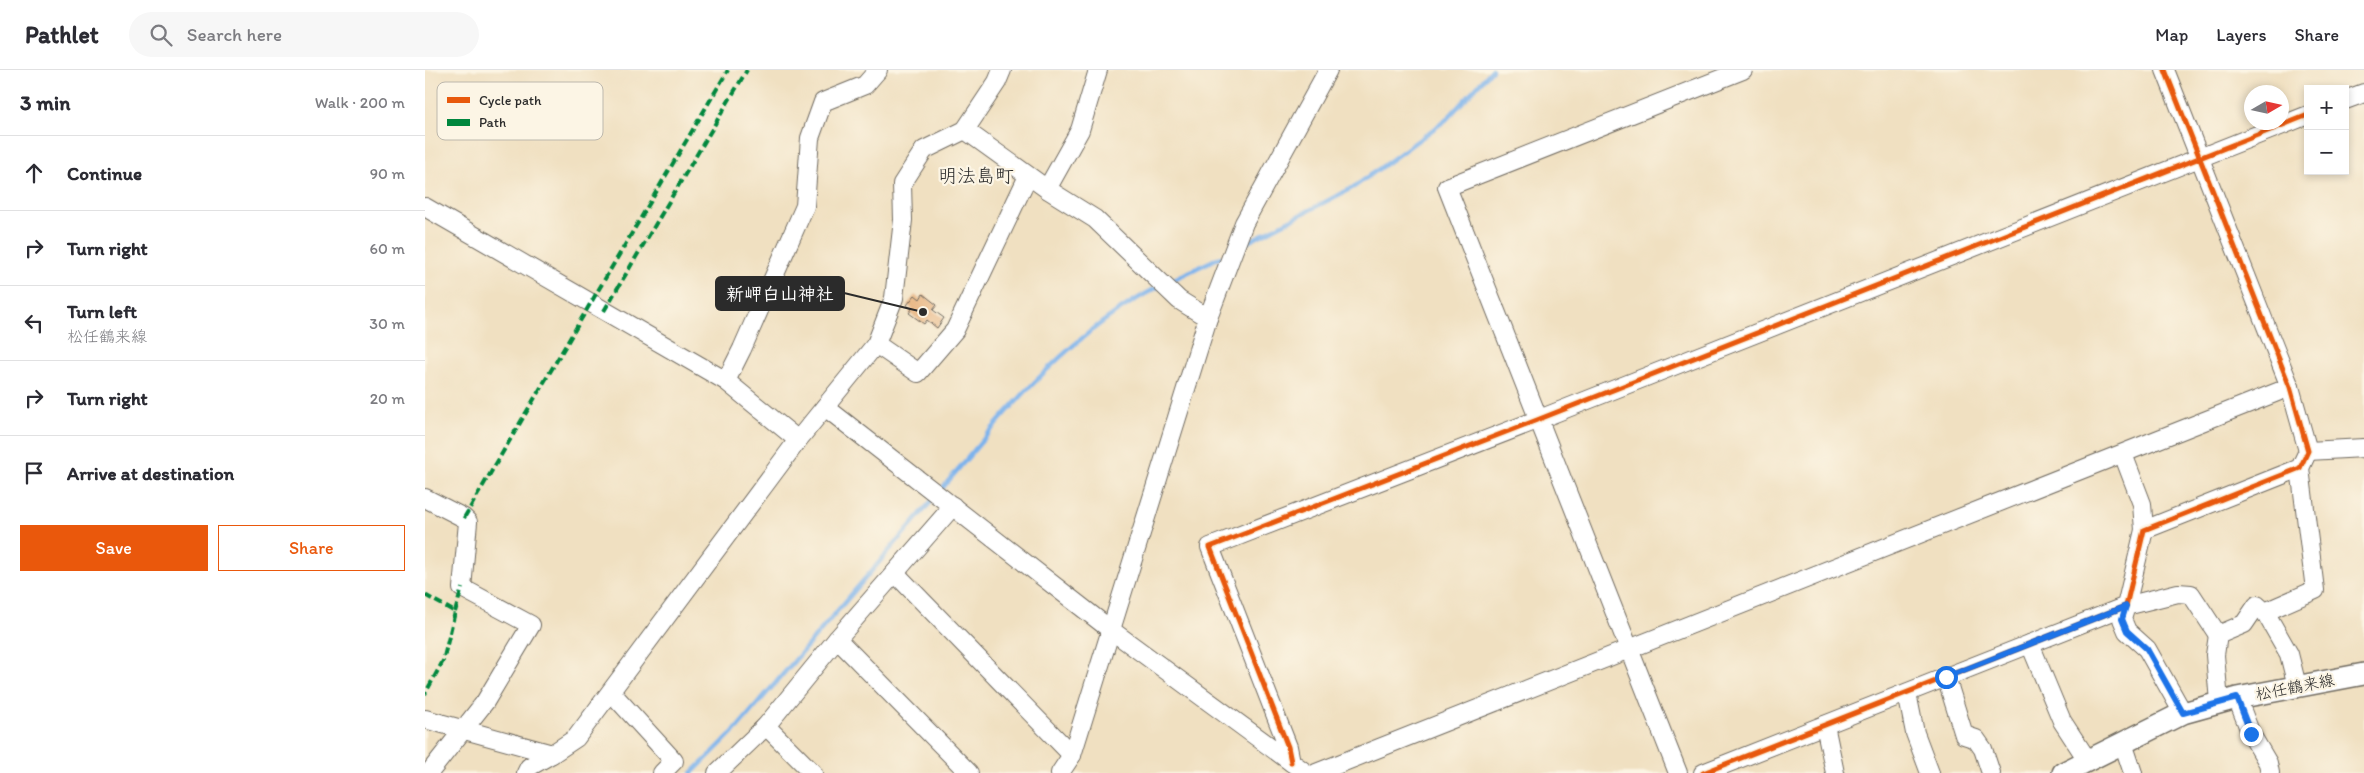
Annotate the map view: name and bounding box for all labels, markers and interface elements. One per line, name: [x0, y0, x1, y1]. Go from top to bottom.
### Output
search box: [129, 12, 479, 57]
text: Pathlet: [25, 20, 99, 49]
icon: search: [147, 21, 175, 49]
text: Search here: [187, 23, 282, 46]
text: Map: [2155, 24, 2188, 46]
text: Layers: [2216, 24, 2266, 46]
text: Share: [2294, 24, 2339, 46]
legend: [437, 82, 603, 140]
north arrow: [2244, 85, 2289, 130]
map controls: [2304, 85, 2349, 175]
button: +: [2304, 85, 2349, 130]
text: 3 min: [20, 90, 70, 115]
text: Cycle path: [479, 92, 542, 109]
text: Walk · 200 m: [315, 93, 405, 112]
text: Path: [479, 114, 506, 131]
button: −: [2304, 130, 2349, 175]
icon: ahead: [20, 159, 48, 187]
text: Continue: [67, 162, 142, 185]
text: 90 m: [370, 164, 405, 183]
district label: 明法島町: [938, 164, 1014, 187]
icon: right: [20, 234, 48, 262]
text: Turn right: [67, 237, 148, 260]
text: 60 m: [370, 239, 405, 258]
callout: 新岬白山神社: [716, 277, 844, 310]
text: 新岬白山神社: [726, 283, 834, 305]
text: Turn left: [67, 300, 137, 323]
icon: left: [20, 309, 48, 337]
text: 30 m: [369, 314, 405, 333]
text: 松任鶴来線: [67, 327, 147, 346]
icon: right: [20, 384, 48, 412]
text: Turn right: [67, 387, 148, 410]
text: 20 m: [370, 389, 405, 408]
icon: arrive: [20, 459, 48, 487]
text: Arrive at destination: [67, 462, 234, 485]
button: Save: [20, 525, 208, 571]
button: Share: [218, 525, 405, 571]
route start: [1935, 666, 1958, 689]
street label: 松任鶴来線: [2254, 670, 2336, 704]
route end: [2240, 723, 2263, 746]

